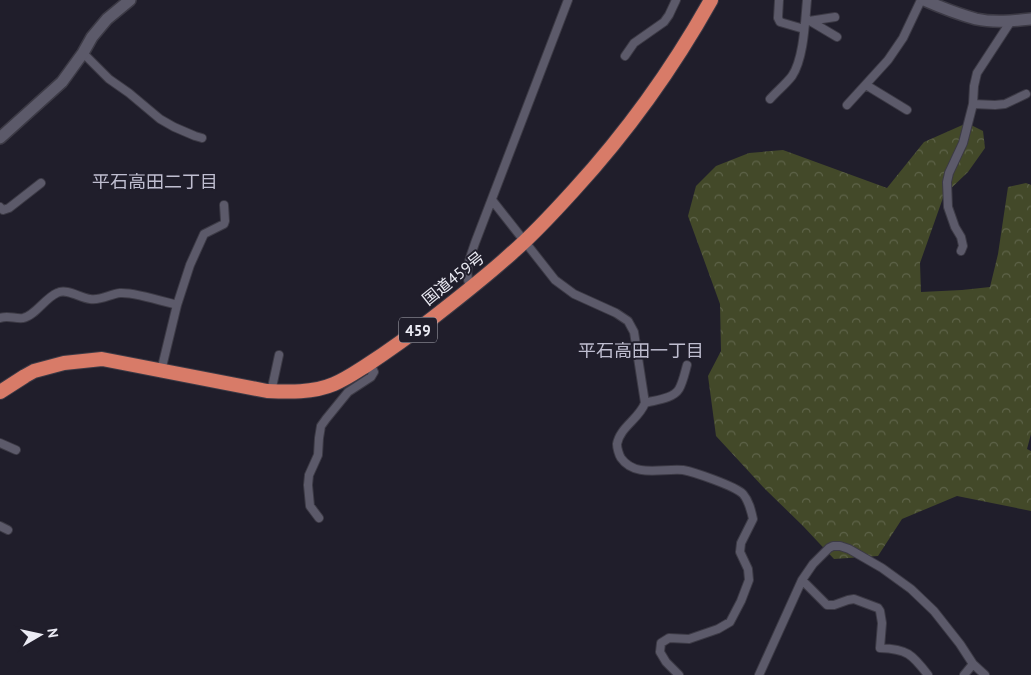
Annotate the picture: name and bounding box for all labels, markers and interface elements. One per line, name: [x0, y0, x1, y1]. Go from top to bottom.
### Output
district label: 平石高田二丁目: [92, 170, 218, 193]
street label: 国道459号: [418, 247, 488, 309]
road number: 459: [399, 318, 437, 342]
district label: 平石高田一丁目: [578, 339, 704, 362]
north arrow: [15, 610, 65, 660]
text: N: [43, 627, 62, 639]

